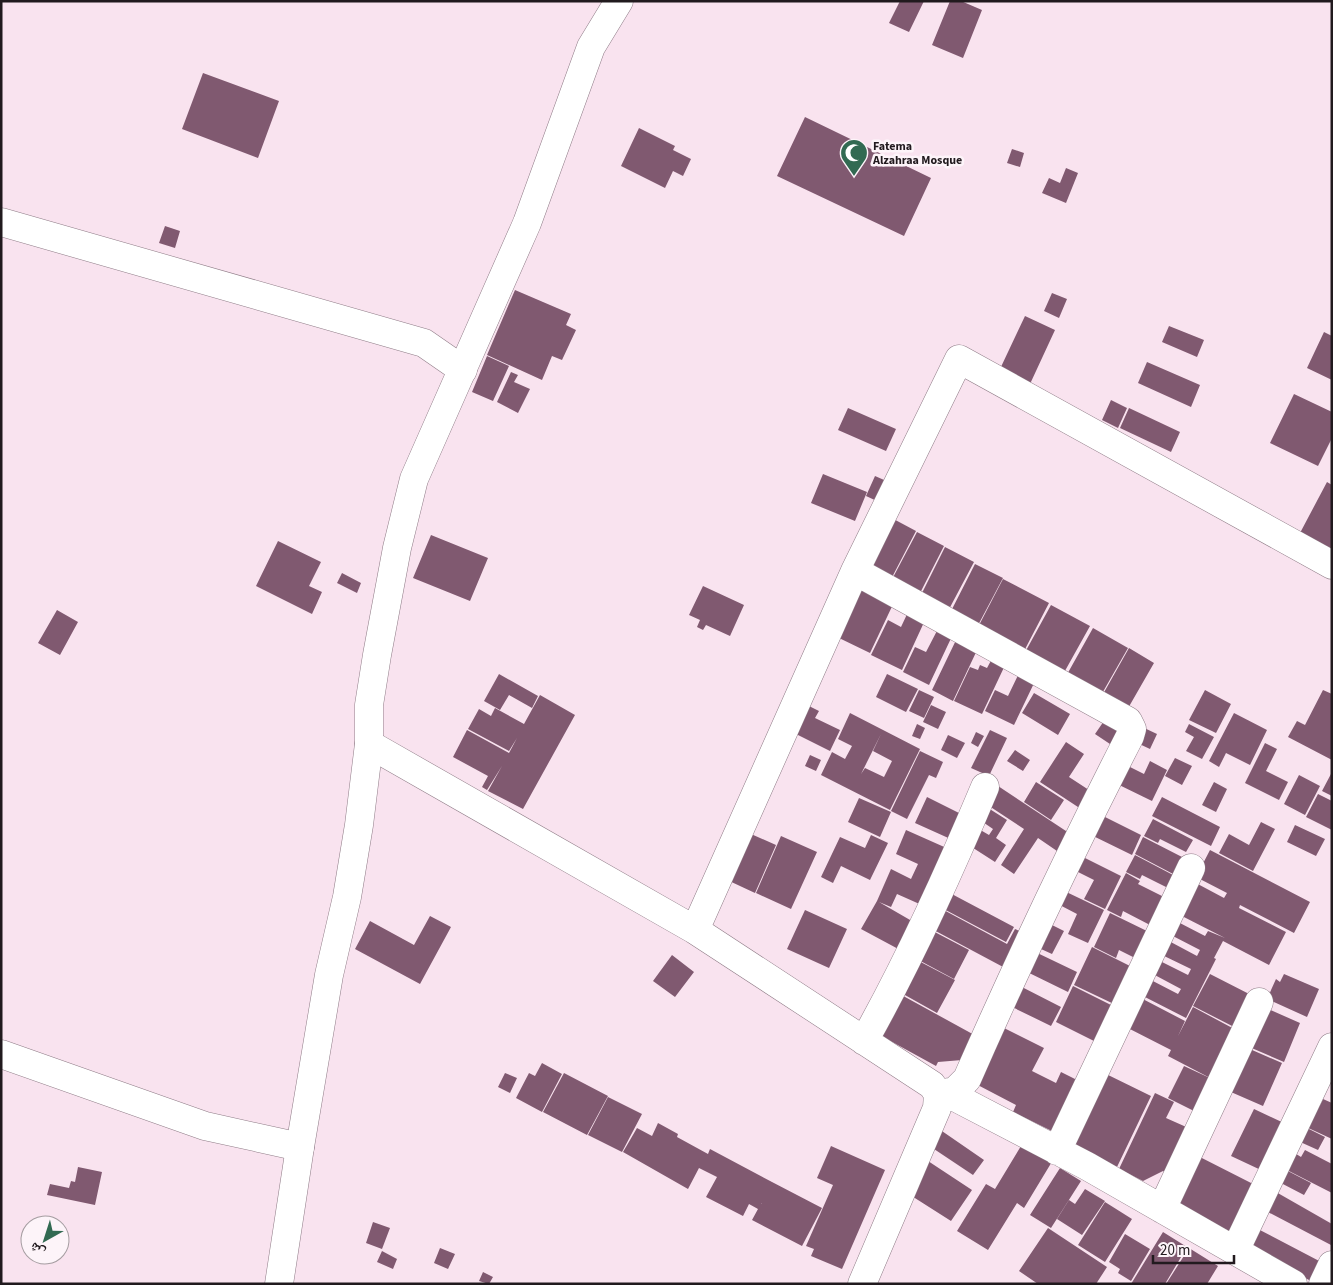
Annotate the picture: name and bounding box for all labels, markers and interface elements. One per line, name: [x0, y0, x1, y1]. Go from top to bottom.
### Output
mosque icon: Fatema Alzahraa Mosque: [839, 138, 869, 177]
place label: Fatema Alzahraa Mosque: [872, 138, 962, 169]
north arrow: [20, 1215, 70, 1265]
scale bar: [1153, 1232, 1234, 1264]
text: ش: [25, 1237, 50, 1262]
text: 20 m: [1160, 1240, 1190, 1261]

